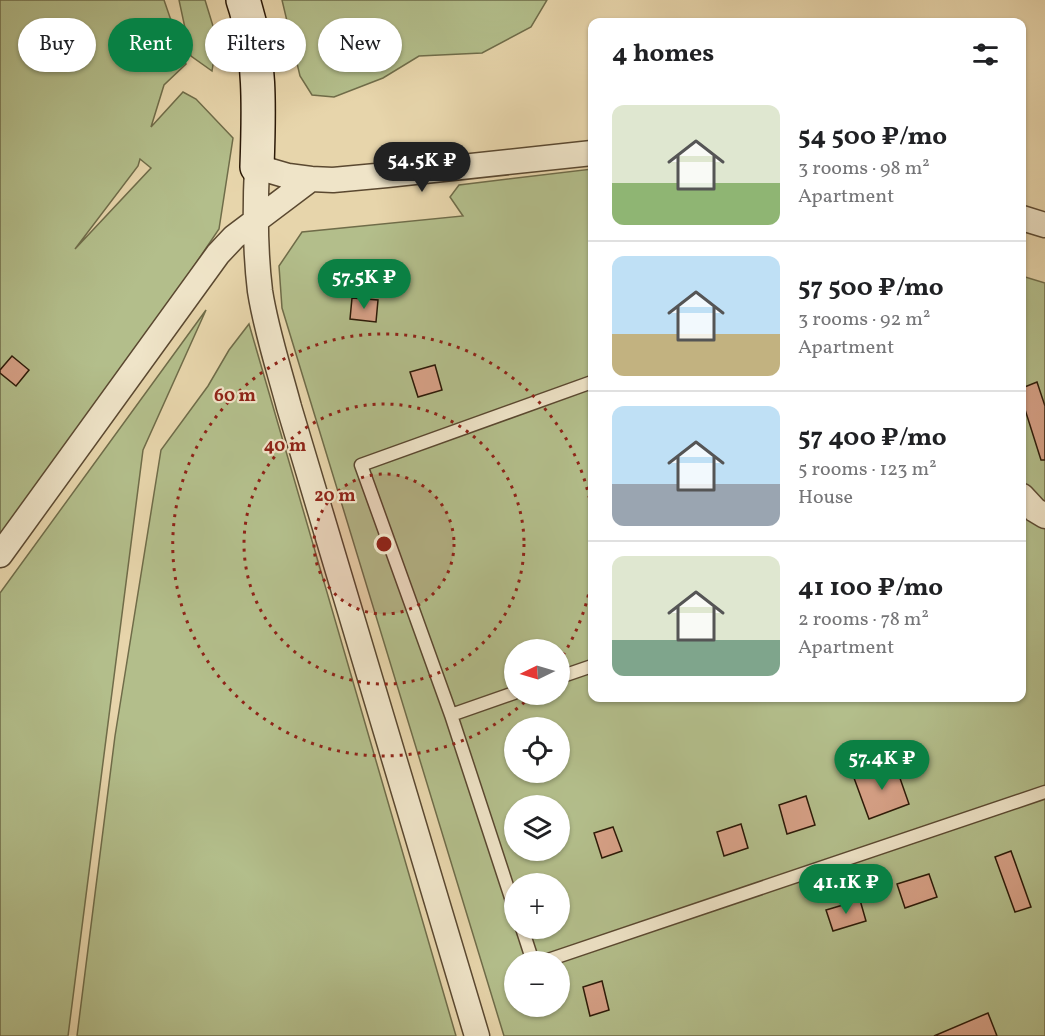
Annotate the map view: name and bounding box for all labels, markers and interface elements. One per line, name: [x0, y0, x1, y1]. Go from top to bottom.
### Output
chip: Buy: [18, 18, 96, 72]
chip: Rent: [108, 18, 193, 72]
chip: Filters: [205, 18, 306, 72]
chip: New: [318, 18, 402, 72]
text: 4 homes: [612, 36, 714, 72]
icon: filters: [969, 38, 1002, 71]
text: 54 500 ₽/mo: [798, 119, 947, 155]
icon: home: [660, 129, 732, 201]
pin: 54.5K ₽: [367, 142, 477, 193]
text: 54.5K ₽: [387, 147, 457, 175]
text: 3 rooms · 98 m²: [798, 155, 930, 183]
text: Apartment: [798, 183, 894, 211]
pin: 57.5K ₽: [309, 259, 419, 310]
text: 57.5K ₽: [332, 264, 396, 292]
text: 57 500 ₽/mo: [798, 270, 944, 306]
icon: home: [660, 280, 732, 352]
text: 3 rooms · 92 m²: [798, 306, 930, 334]
text: Apartment: [798, 334, 894, 362]
text: 60 m: [214, 384, 256, 409]
text: 57 400 ₽/mo: [798, 420, 947, 456]
icon: home: [660, 430, 732, 502]
text: 40 m: [264, 434, 306, 459]
text: 5 rooms · 123 m²: [798, 456, 937, 484]
text: 20 m: [314, 484, 356, 509]
text: House: [798, 484, 853, 512]
centre of rings: [374, 534, 394, 554]
text: 41 100 ₽/mo: [798, 570, 943, 606]
icon: home: [660, 580, 732, 652]
text: 2 rooms · 78 m²: [798, 606, 929, 634]
text: Apartment: [798, 634, 894, 662]
north arrow: [504, 639, 570, 705]
map controls: [504, 639, 570, 1017]
button: locate: [504, 717, 570, 783]
pin: 57.4K ₽: [827, 740, 937, 791]
text: 57.4K ₽: [848, 745, 916, 773]
button: layers: [504, 795, 570, 861]
pin: 41.1K ₽: [791, 864, 901, 915]
text: 41.1K ₽: [813, 869, 879, 897]
button: +: [504, 873, 570, 939]
button: −: [504, 951, 570, 1017]

